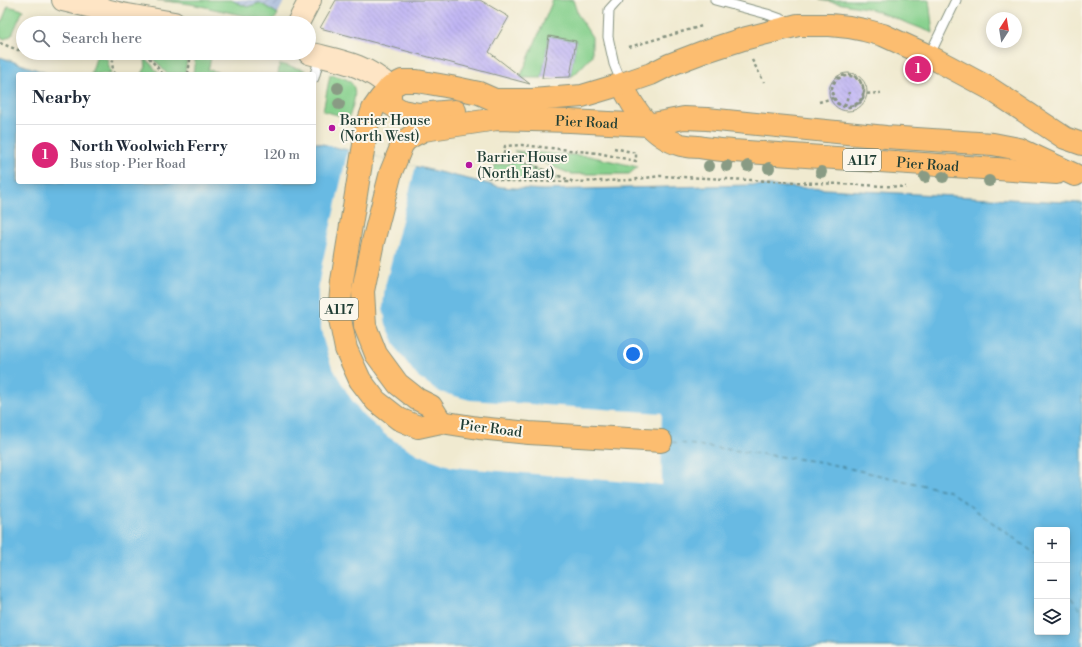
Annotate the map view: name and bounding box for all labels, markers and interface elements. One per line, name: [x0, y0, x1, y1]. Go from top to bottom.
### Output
north arrow: [986, 12, 1022, 48]
search box: [16, 16, 316, 60]
icon: search: [30, 27, 52, 49]
text: Search here: [62, 29, 142, 48]
pin: 1: [905, 54, 931, 84]
text: Nearby: [32, 87, 91, 109]
place label: Barrier House (North West): [339, 112, 430, 146]
street label: Pier Road: [555, 113, 618, 133]
marker: Barrier House (North West): [327, 123, 337, 133]
text: North Woolwich Ferry: [70, 137, 228, 156]
text: 1: [42, 147, 48, 163]
text: 120 m: [264, 147, 300, 163]
place label: Barrier House (North East): [476, 149, 567, 183]
road number: A117: [843, 149, 881, 171]
street label: Pier Road: [896, 154, 960, 176]
text: Bus stop · Pier Road: [70, 156, 186, 172]
marker: Barrier House (North East): [464, 160, 474, 170]
road number: A117: [320, 298, 358, 320]
your location: [623, 344, 643, 364]
street label: Pier Road: [459, 416, 523, 442]
map controls: [1034, 527, 1070, 635]
button: +: [1034, 527, 1070, 563]
button: −: [1034, 563, 1070, 599]
button: layers: [1034, 599, 1070, 635]

